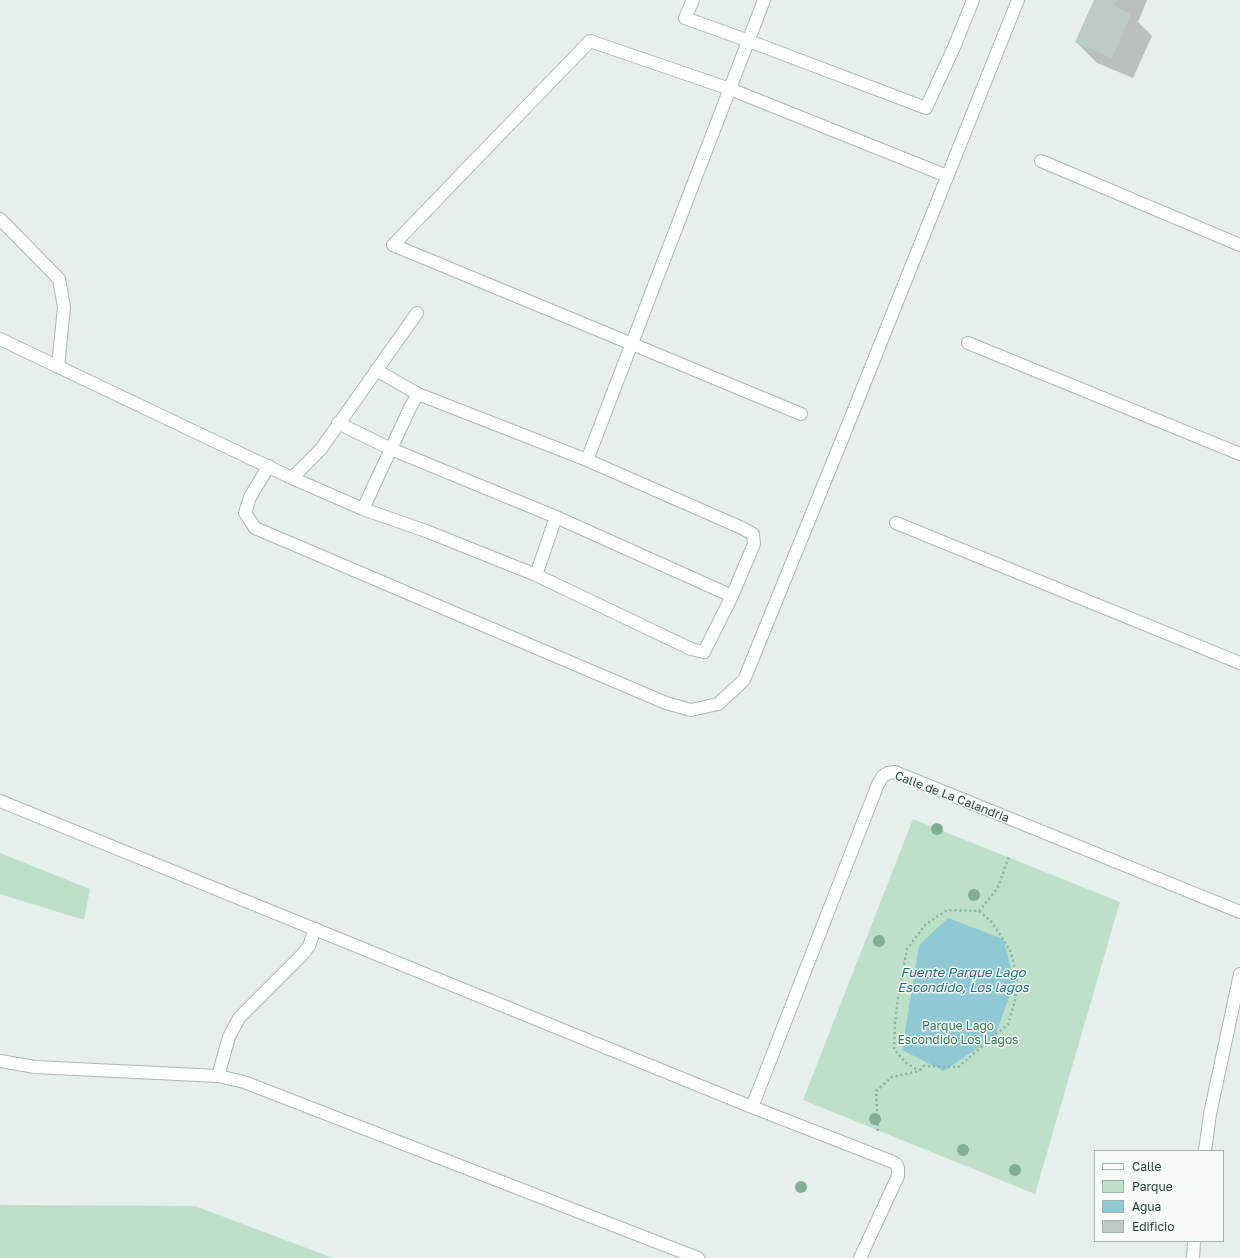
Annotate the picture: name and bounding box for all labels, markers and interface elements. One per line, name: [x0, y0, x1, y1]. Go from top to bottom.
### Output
street label: Calle de La Calandria: [893, 769, 1011, 825]
water label: Fuente Parque Lago Escondido, Los lagos: [897, 965, 1029, 996]
park label: Parque Lago Escondido Los Lagos: [898, 1019, 1018, 1047]
legend: [1094, 1150, 1224, 1242]
text: Calle: [1132, 1159, 1161, 1174]
text: Parque: [1132, 1179, 1173, 1194]
text: Agua: [1132, 1199, 1161, 1214]
text: Edificio: [1132, 1219, 1174, 1234]

